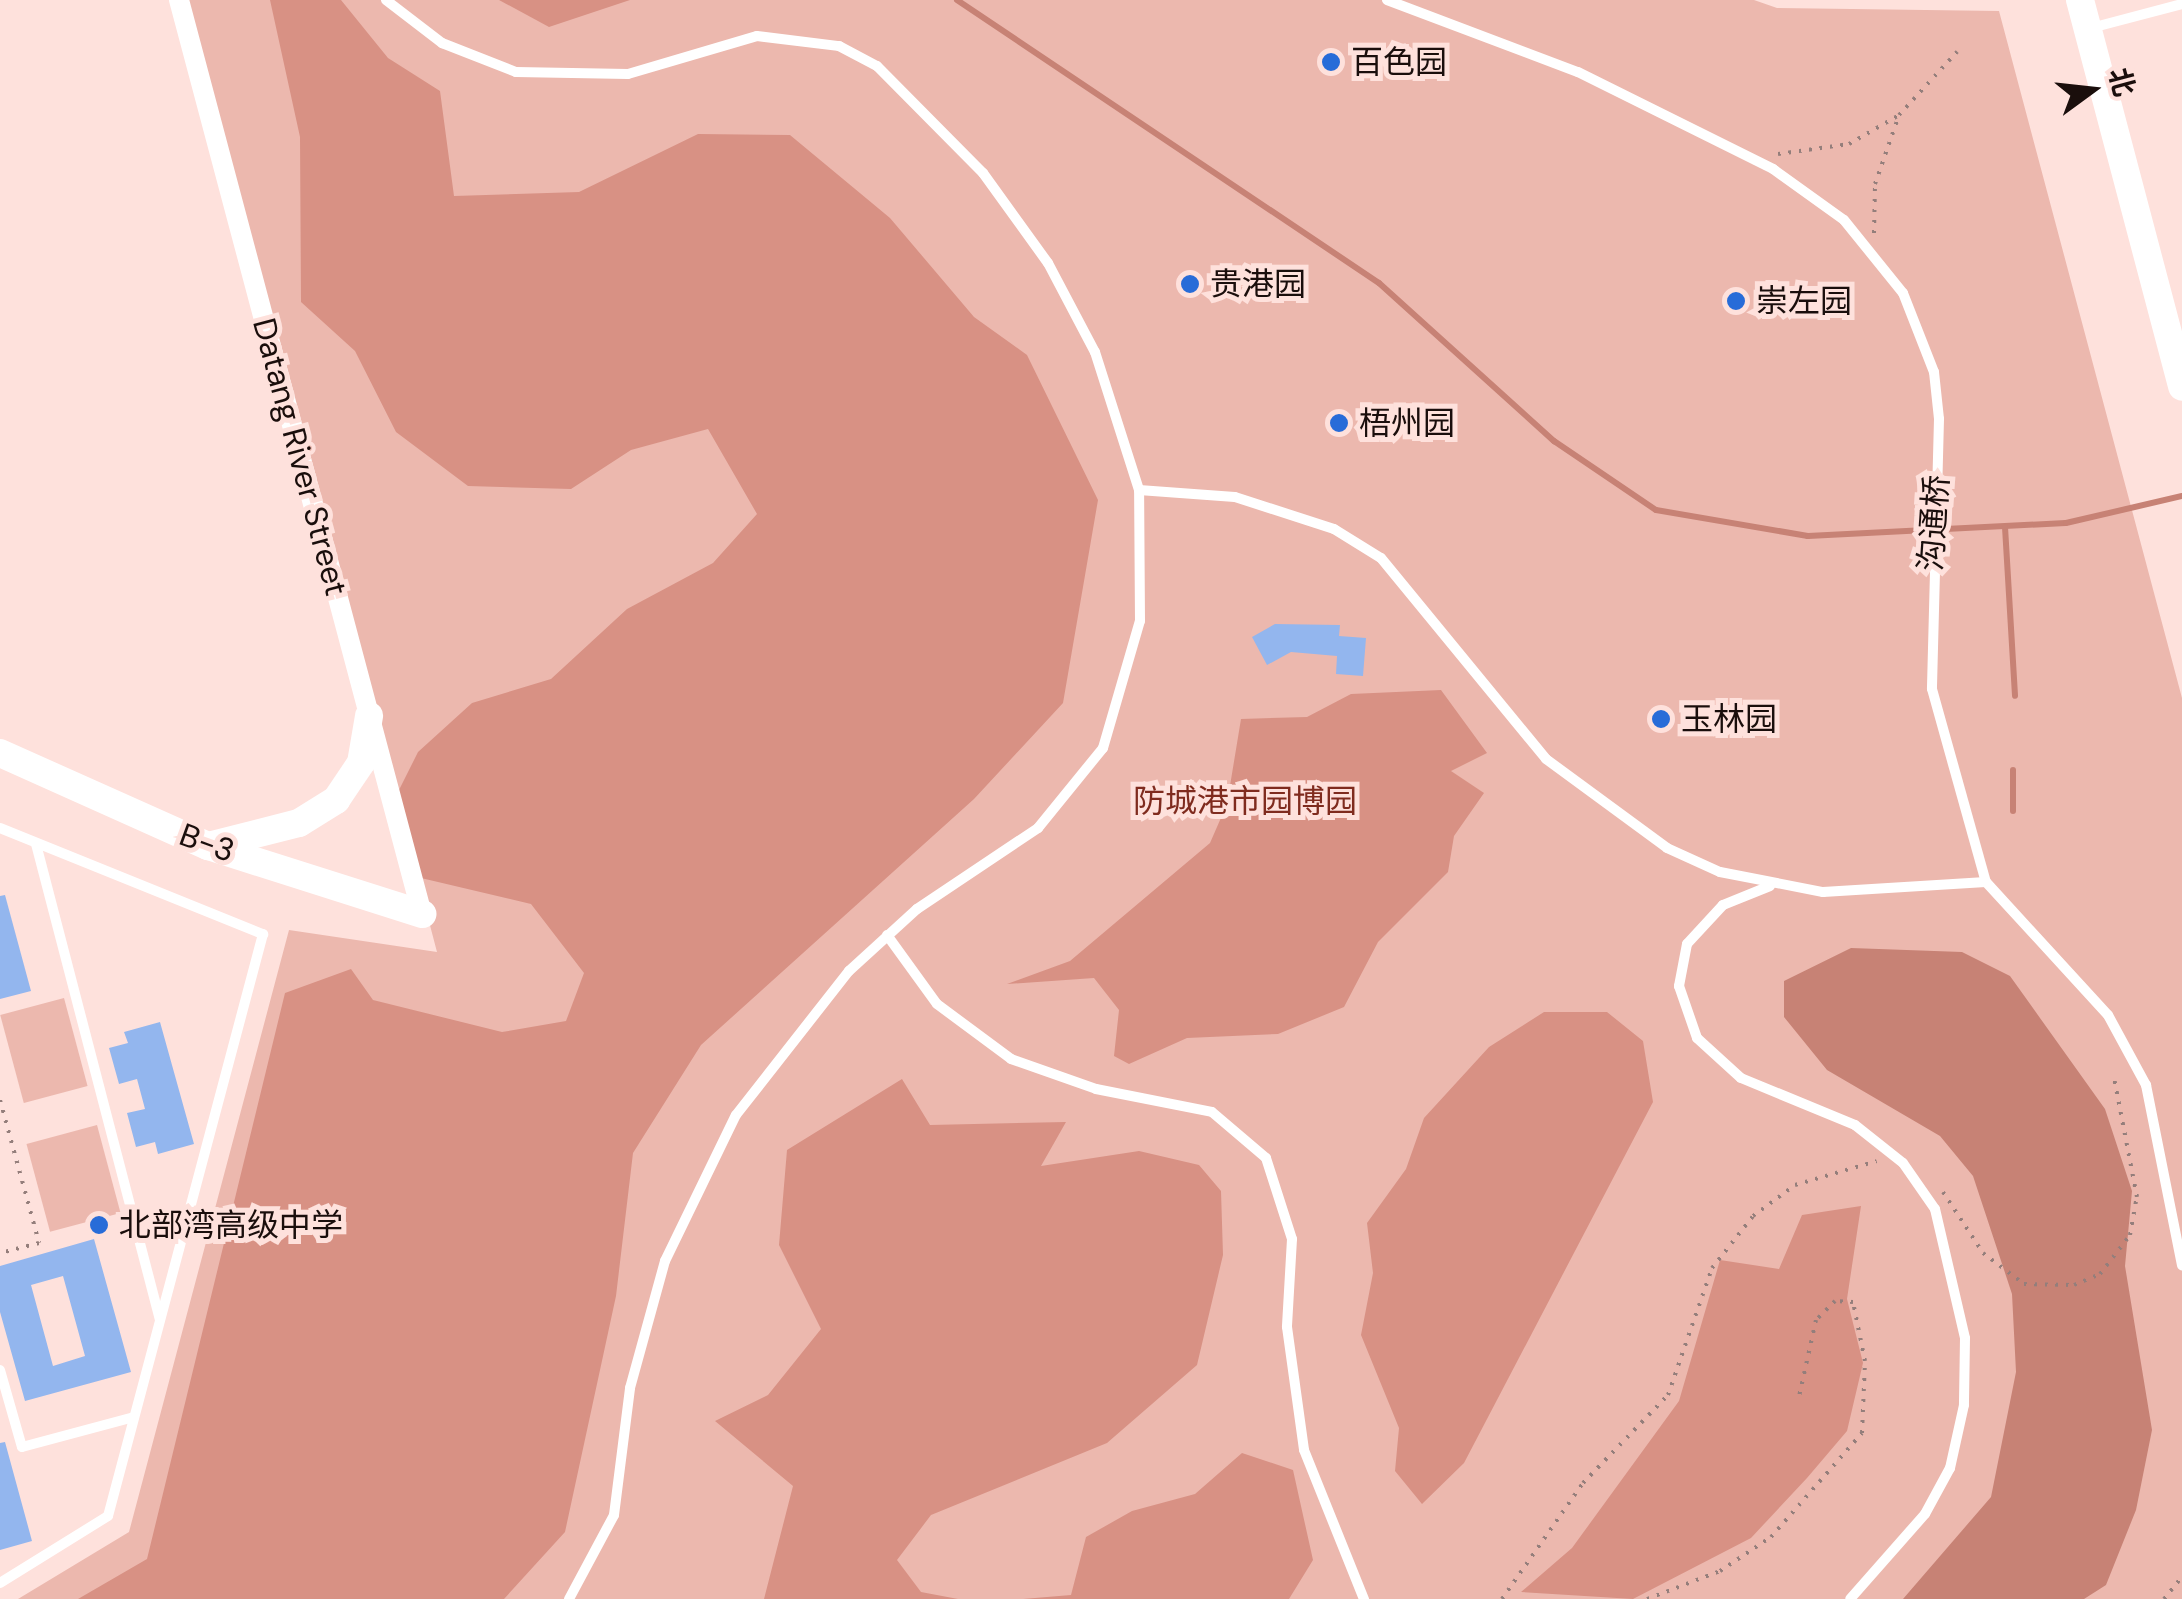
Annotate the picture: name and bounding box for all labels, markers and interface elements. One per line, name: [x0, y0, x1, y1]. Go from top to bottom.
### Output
north arrow: [2042, 40, 2142, 140]
place label: 百色园: [1351, 43, 1447, 81]
marker: 百色园: [1320, 51, 1342, 73]
text: 北: [2100, 64, 2143, 100]
place label: 贵港园: [1210, 265, 1306, 303]
marker: 贵港园: [1179, 273, 1201, 295]
place label: 崇左园: [1756, 282, 1852, 320]
marker: 崇左园: [1725, 290, 1747, 312]
street label: Datang River Street: [244, 314, 356, 600]
place label: 梧州园: [1359, 404, 1455, 442]
marker: 梧州园: [1328, 412, 1350, 434]
street label: 沟通桥: [1911, 474, 1957, 572]
place label: 玉林园: [1681, 700, 1777, 738]
marker: 玉林园: [1650, 708, 1672, 730]
park label: 防城港市园博园: [1133, 782, 1357, 820]
street label: B-3: [174, 815, 240, 871]
place label: 北部湾高级中学: [119, 1206, 343, 1244]
marker: 北部湾高级中学: [88, 1214, 110, 1236]

